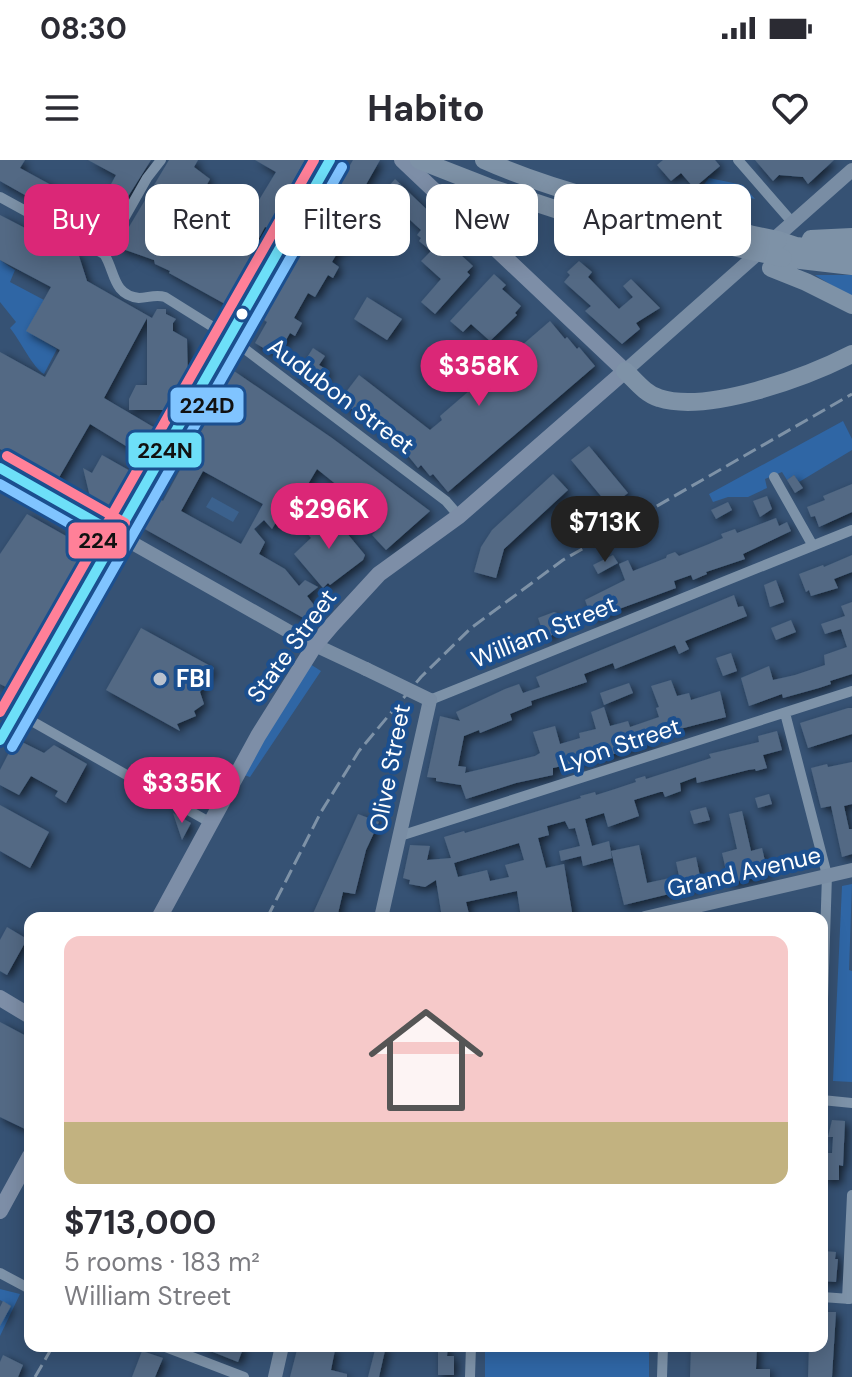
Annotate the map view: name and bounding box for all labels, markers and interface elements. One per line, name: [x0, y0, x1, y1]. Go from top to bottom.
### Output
text: 08:30: [40, 9, 127, 48]
text: Habito: [367, 85, 485, 132]
icon: menu: [40, 86, 84, 130]
icon: heart: [768, 86, 812, 130]
chip: Buy: [24, 184, 129, 256]
chip: Rent: [145, 184, 259, 256]
chip: Filters: [275, 184, 410, 256]
chip: New: [426, 184, 538, 256]
chip: Apartment: [554, 184, 751, 256]
unlabelled marker: [234, 306, 250, 322]
street label: Audubon Street: [262, 330, 421, 461]
pin: $358K: [423, 340, 535, 408]
text: $358K: [439, 349, 520, 383]
line badge: 224D: [169, 386, 245, 424]
text: 224D: [179, 391, 235, 420]
line badge: 224N: [127, 431, 203, 469]
text: 224N: [137, 436, 193, 465]
pin: $296K: [273, 483, 385, 551]
text: $296K: [289, 492, 369, 526]
pin: $713K: [549, 496, 661, 564]
text: $713K: [569, 505, 641, 539]
line badge: 224: [67, 521, 128, 560]
text: 224: [78, 526, 118, 555]
street label: State Street: [240, 583, 343, 709]
street label: William Street: [466, 588, 621, 675]
place label: FBI: [176, 663, 211, 694]
marker: FBI: [151, 670, 169, 688]
street label: Olive Street: [362, 701, 417, 835]
street label: Lyon Street: [555, 710, 684, 779]
pin: $335K: [126, 757, 238, 825]
text: $335K: [142, 766, 222, 800]
street label: Grand Avenue: [664, 839, 824, 904]
icon: home: [354, 988, 498, 1132]
text: $713,000: [64, 1200, 217, 1245]
text: 5 rooms · 183 m²: [64, 1245, 260, 1279]
text: William Street: [64, 1279, 231, 1313]

